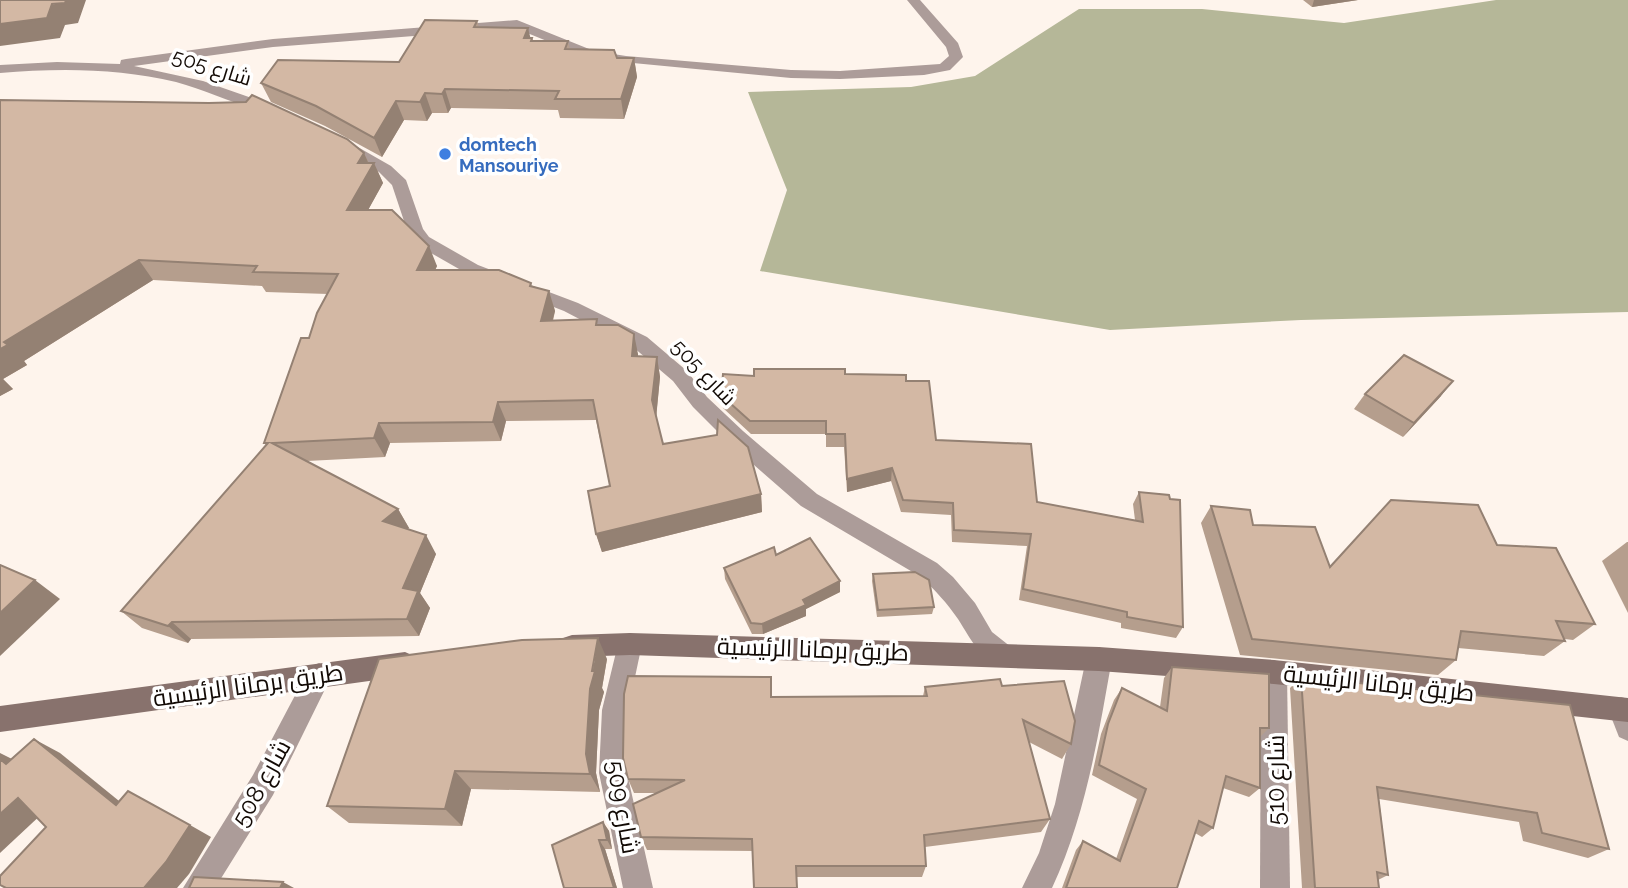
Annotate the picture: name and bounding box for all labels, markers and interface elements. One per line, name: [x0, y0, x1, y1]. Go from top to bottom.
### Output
street label: شارع 505: [169, 43, 255, 93]
place label: domtech Mansouriye: [459, 134, 559, 176]
marker: domtech Mansouriye: [437, 146, 453, 162]
street label: شارع 505: [665, 334, 741, 411]
street label: طريق برمانا الرئيسية: [717, 631, 909, 668]
street label: طريق برمانا الرئيسية: [151, 657, 345, 714]
street label: طريق برمانا الرئيسية: [1282, 659, 1476, 708]
street label: شارع 508: [225, 735, 298, 832]
street label: شارع 510: [1261, 735, 1292, 825]
street label: شارع 509: [599, 758, 645, 856]

